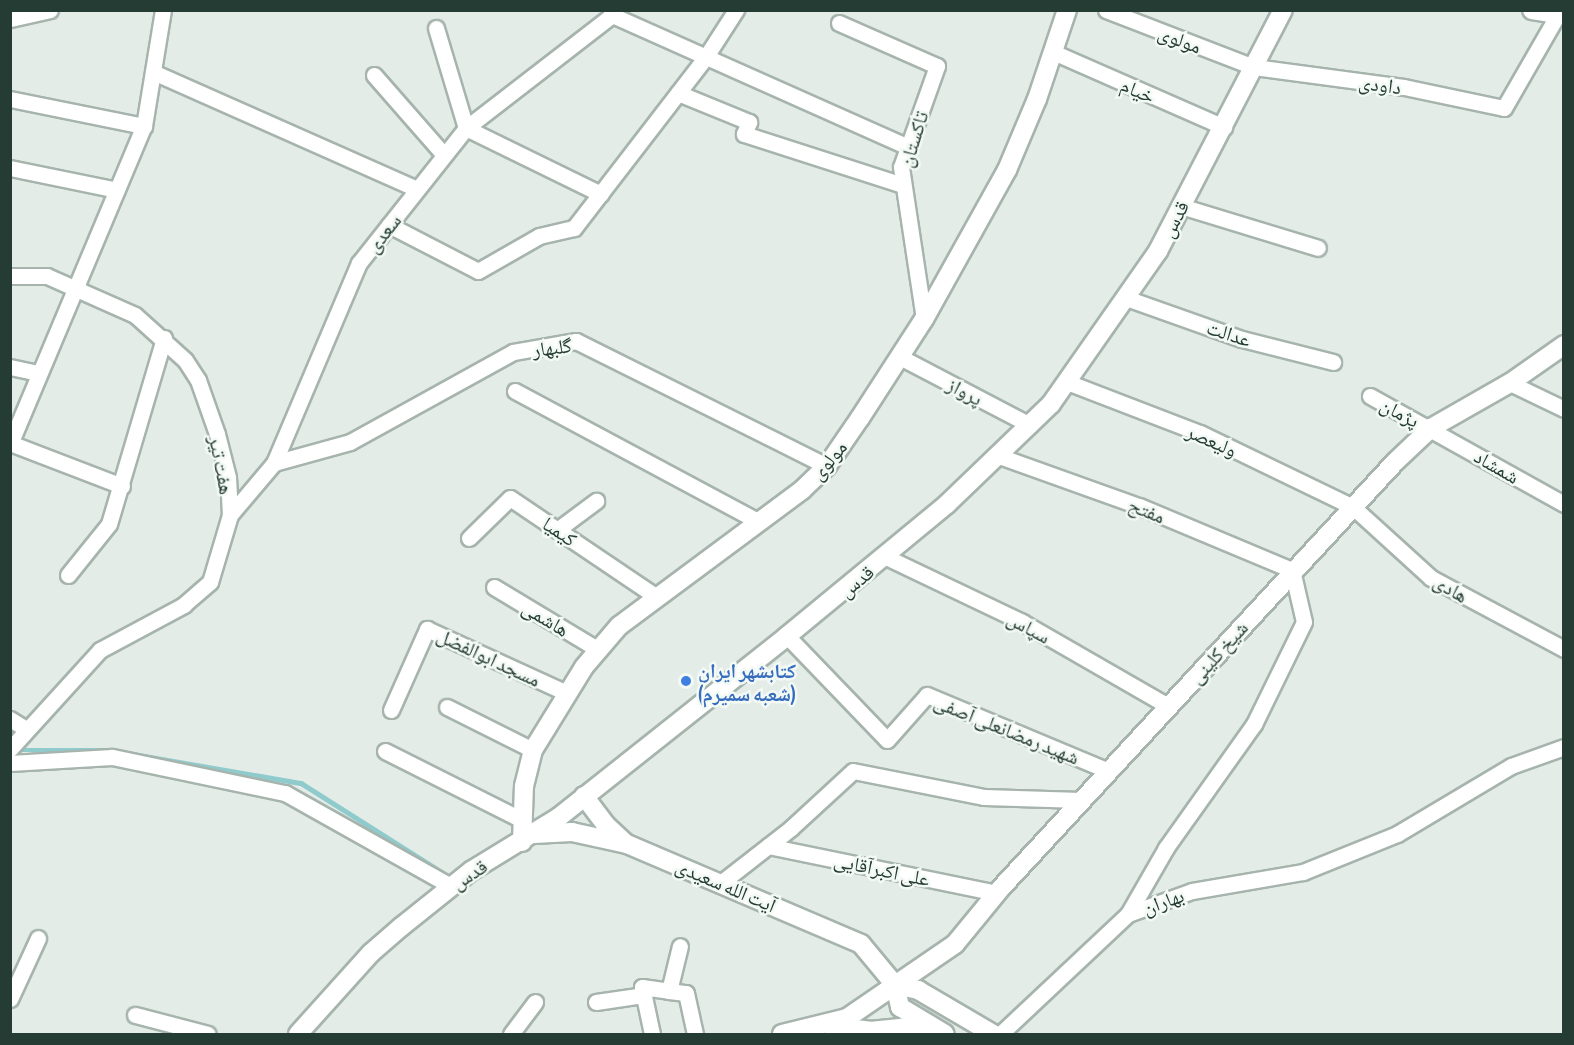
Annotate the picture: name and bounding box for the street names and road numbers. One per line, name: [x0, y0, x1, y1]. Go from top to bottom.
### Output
street label: مولوی: [1155, 20, 1205, 58]
street label: داودی: [1357, 69, 1403, 99]
street label: خیام: [1117, 72, 1159, 108]
street label: تاکستان: [893, 108, 933, 170]
street label: قدس: [1154, 197, 1194, 241]
street label: سعدی: [360, 209, 406, 257]
street label: عدالت: [1204, 315, 1254, 351]
street label: گلبهار: [531, 333, 573, 361]
street label: پرواز: [943, 372, 987, 410]
street label: پژمان: [1376, 392, 1424, 432]
street label: ولیعصر: [1183, 418, 1241, 462]
street label: هفت تیر: [205, 434, 239, 496]
street label: مولوی: [805, 435, 851, 485]
street label: شمشاد: [1470, 444, 1524, 488]
street label: مفتح: [1125, 492, 1169, 528]
street label: کیمیا: [538, 511, 582, 551]
street label: قدس: [834, 560, 878, 602]
street label: هادی: [1429, 569, 1473, 607]
street label: هاشمی: [518, 595, 574, 641]
street label: سپاس: [1003, 606, 1055, 648]
street label: شیخ کلینی: [1184, 616, 1252, 688]
street label: مسجد ابوالفضل: [433, 623, 545, 691]
street label: شهید رمضانعلی آصفی: [931, 689, 1083, 769]
street label: علی اکبرآقایی: [832, 847, 932, 891]
street label: آیت الله سعیدی: [672, 853, 780, 917]
street label: قدس: [446, 854, 492, 894]
street label: بهاران: [1139, 882, 1187, 920]

